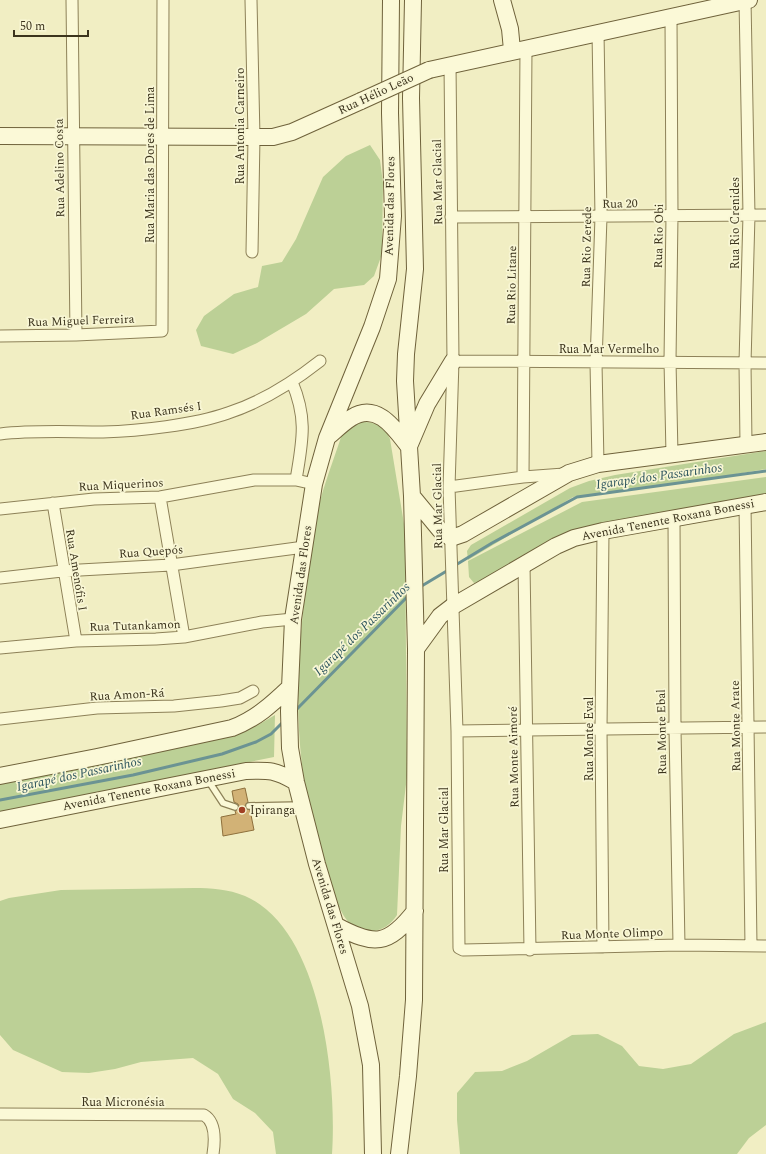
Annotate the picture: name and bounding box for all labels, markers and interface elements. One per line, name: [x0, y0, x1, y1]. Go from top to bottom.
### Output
scale bar: [14, 12, 88, 38]
text: 50 m: [20, 17, 45, 36]
street label: Rua Antonia Carneiro: [231, 68, 250, 184]
street label: Rua Hélio Leão: [335, 68, 417, 120]
street label: Rua Maria das Dores de Lima: [141, 87, 160, 243]
street label: Rua Adelino Costa: [50, 118, 70, 218]
street label: Rua Mar Glacial: [428, 139, 448, 225]
street label: Avenida das Flores: [380, 156, 400, 256]
street label: Rua Rio Crenides: [726, 177, 745, 269]
street label: Rua 20: [602, 194, 638, 214]
street label: Rua Rio Obi: [649, 203, 669, 269]
street label: Rua Rio Zerede: [577, 206, 597, 288]
street label: Rua Rio Litane: [502, 245, 522, 325]
street label: Rua Miguel Ferreira: [27, 310, 135, 332]
street label: Rua Mar Vermelho: [559, 340, 659, 359]
street label: Rua Ramsés I: [129, 397, 203, 425]
water label: Igarapé dos Passarinhos: [595, 457, 724, 495]
street label: Rua Mar Glacial: [428, 463, 448, 549]
street label: Rua Miquerinos: [78, 473, 164, 497]
street label: Avenida Tenente Roxana Bonessi: [580, 494, 756, 546]
street label: Avenida das Flores: [285, 524, 317, 626]
street label: Rua Amenófis I: [60, 528, 92, 612]
street label: Rua Quepós: [118, 540, 184, 564]
water label: Igarapé dos Passarinhos: [309, 577, 415, 680]
street label: Rua Tutankamon: [89, 615, 181, 637]
street label: Rua Monte Arate: [726, 680, 746, 772]
street label: Rua Amon-Rá: [89, 684, 165, 706]
street label: Rua Monte Ebal: [652, 689, 672, 775]
street label: Rua Monte Eval: [580, 697, 599, 781]
street label: Rua Monte Aimoré: [504, 706, 524, 808]
water label: Igarapé dos Passarinhos: [15, 751, 144, 797]
street label: Avenida Tenente Roxana Bonessi: [61, 764, 237, 816]
street label: Rua Mar Glacial: [435, 787, 454, 873]
place label: Ipiranga: [250, 801, 295, 820]
marker: Ipiranga: [237, 805, 247, 815]
street label: Avenida das Flores: [306, 855, 354, 957]
street label: Rua Monte Olimpo: [561, 923, 663, 945]
street label: Rua Micronésia: [81, 1093, 165, 1112]

